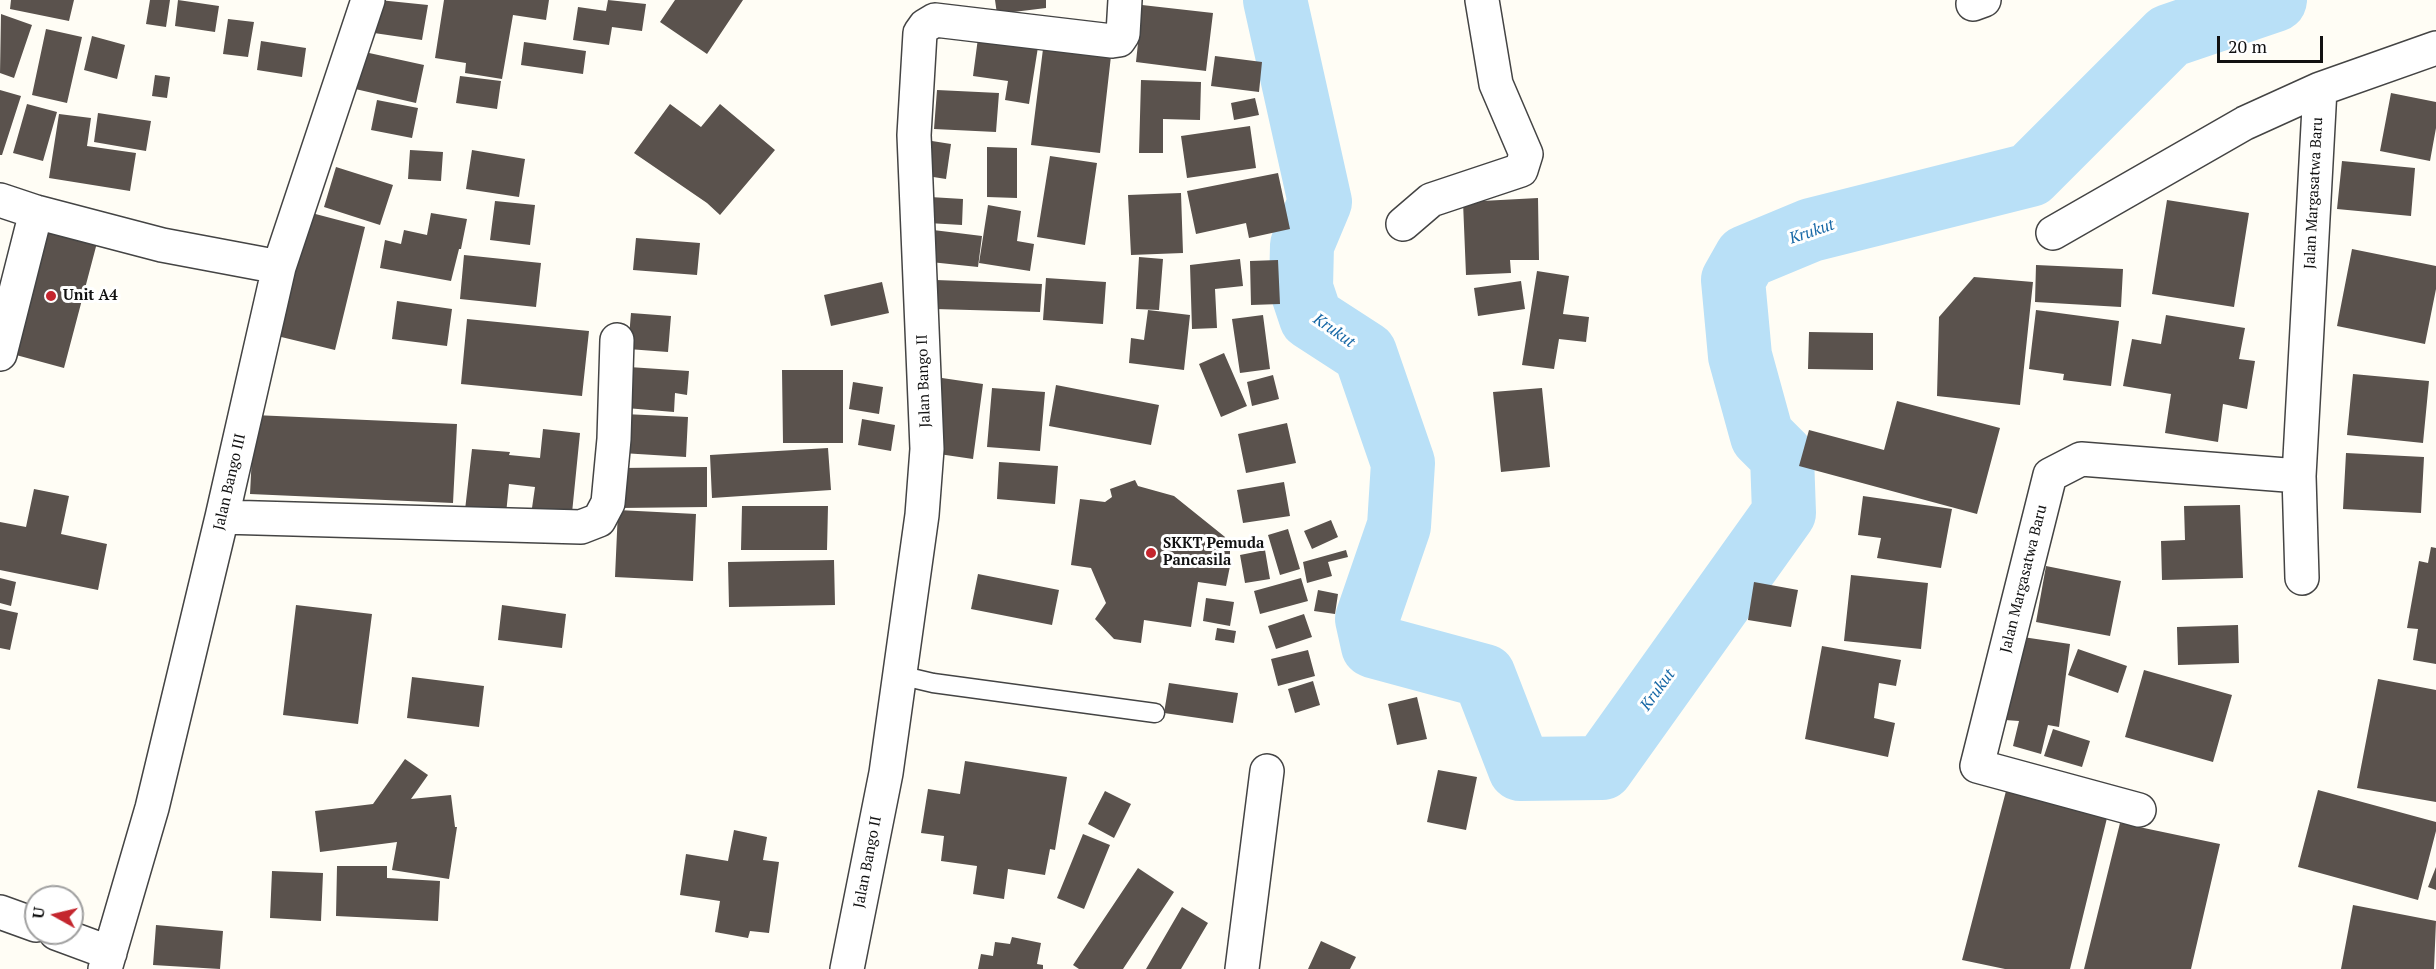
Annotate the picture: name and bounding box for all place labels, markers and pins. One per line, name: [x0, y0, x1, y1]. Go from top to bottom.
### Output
place label: Unit A4: [63, 287, 118, 305]
marker: Unit A4: [44, 289, 58, 303]
place label: SKKT Pemuda Pancasila: [1163, 535, 1264, 570]
marker: SKKT Pemuda Pancasila: [1144, 546, 1158, 560]

